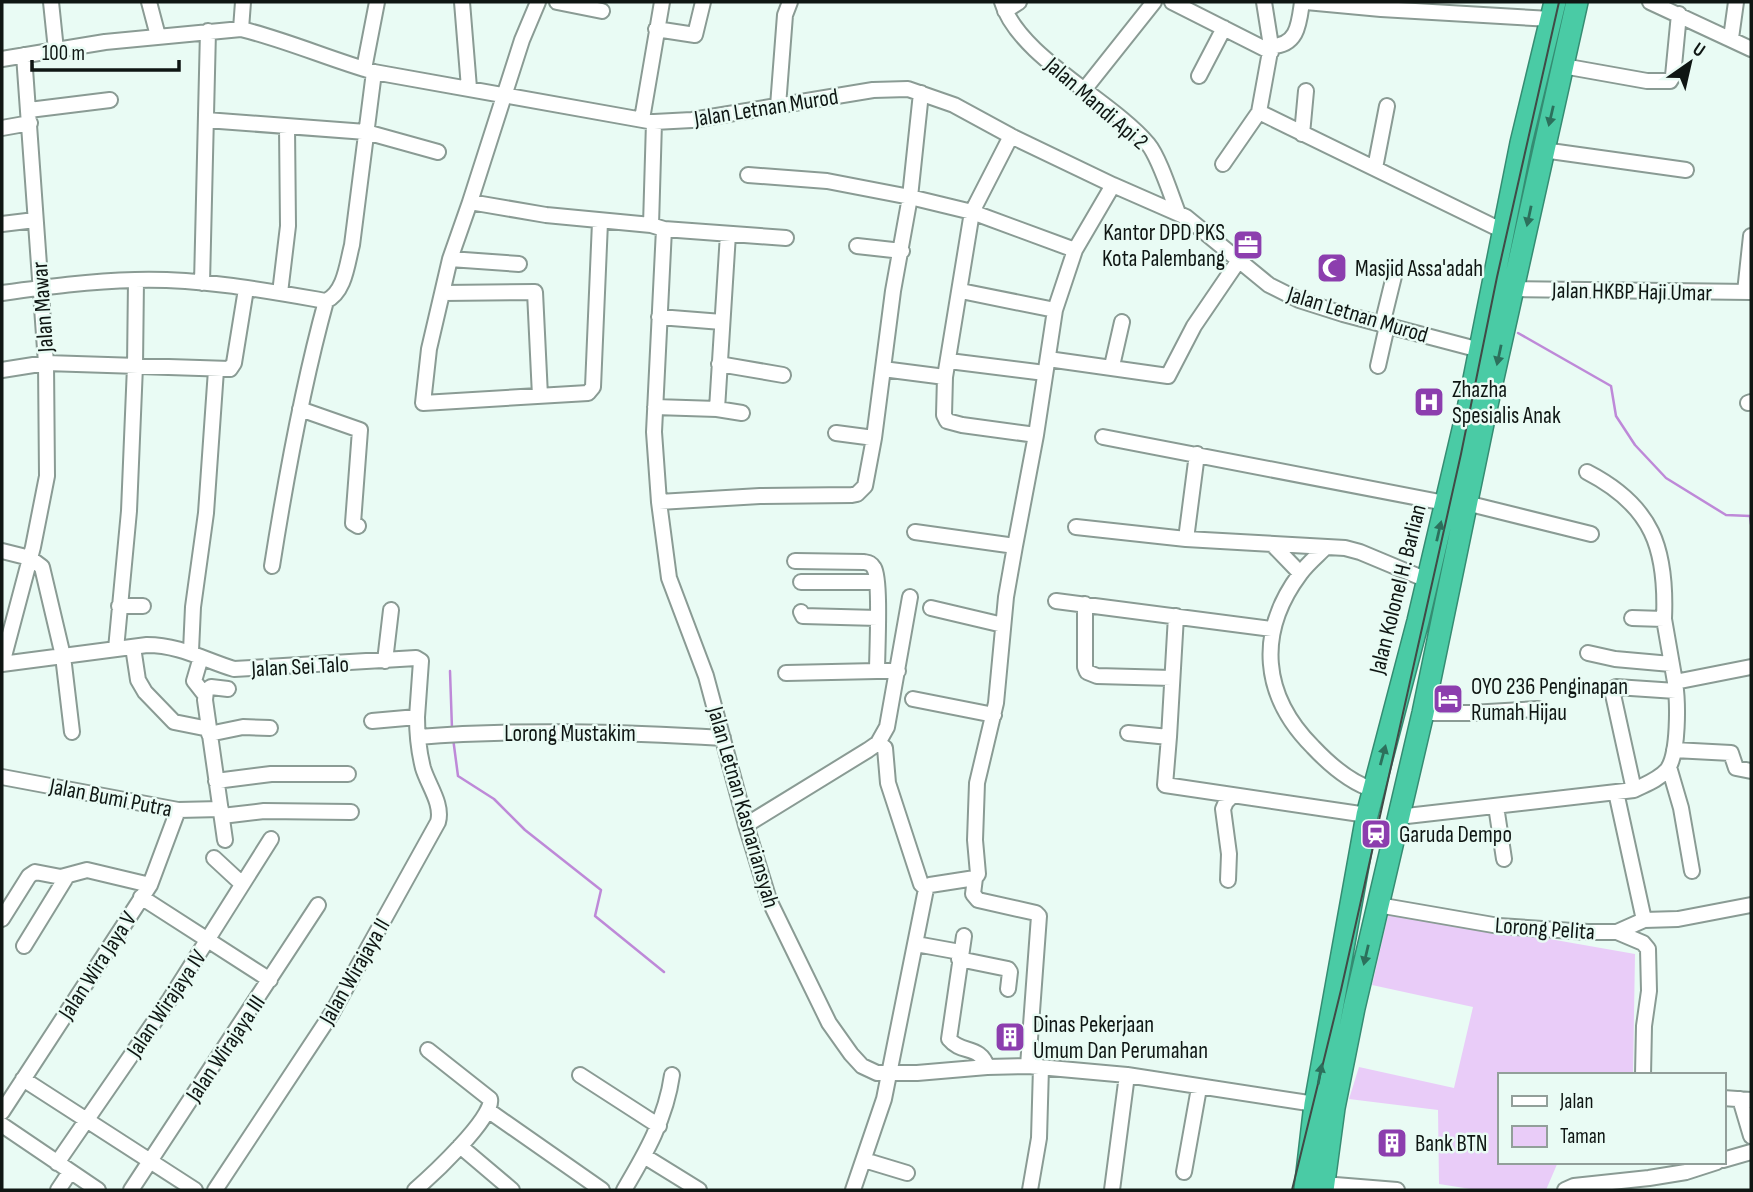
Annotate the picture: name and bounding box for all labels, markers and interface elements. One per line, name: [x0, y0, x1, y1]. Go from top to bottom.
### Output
scale bar: [32, 28, 178, 72]
north arrow: [1655, 28, 1725, 98]
text: U: [1688, 38, 1709, 62]
text: 100 m: [42, 41, 85, 66]
street label: Jalan Mandi Api 2: [1038, 51, 1154, 156]
street label: Jalan Letnan Murod: [691, 83, 840, 133]
one-way arrow: [1545, 105, 1556, 127]
one-way arrow: [1523, 205, 1534, 227]
place label: Kantor DPD PKS Kota Palembang: [1102, 219, 1225, 273]
office icon: Kantor DPD PKS Kota Palembang: [1231, 228, 1265, 262]
mosque icon: Masjid Assa'adah: [1315, 251, 1349, 285]
place label: Masjid Assa'adah: [1355, 255, 1483, 283]
street label: Jalan Mawar: [26, 260, 60, 354]
street label: Jalan HKBP Haji Umar: [1551, 277, 1713, 307]
street label: Jalan Letnan Murod: [1283, 280, 1431, 350]
one-way arrow: [1493, 344, 1504, 366]
place label: Zhazha Spesialis Anak: [1452, 376, 1561, 430]
hospital icon: Zhazha Spesialis Anak: [1412, 385, 1446, 419]
street label: Jalan Kolonel H. Barlian: [1363, 502, 1433, 678]
one-way arrow: [1433, 520, 1444, 542]
street label: Jalan Sei Talo: [250, 650, 350, 684]
place label: OYO 236 Penginapan Rumah Hijau: [1471, 673, 1628, 727]
hotel icon: OYO 236 Penginapan Rumah Hijau: [1431, 682, 1465, 716]
street label: Jalan Letnan Kasnariansyah: [701, 703, 785, 911]
street label: Lorong Mustakim: [504, 720, 636, 748]
one-way arrow: [1378, 744, 1389, 766]
street label: Jalan Bumi Putra: [46, 772, 174, 824]
station icon: Garuda Dempo: [1359, 817, 1393, 851]
place label: Garuda Dempo: [1399, 821, 1512, 849]
street label: Jalan Wira Jaya V: [52, 906, 143, 1026]
street label: Lorong Pelita: [1494, 912, 1596, 946]
street label: Jalan Wirajaya II: [313, 914, 396, 1030]
street label: Jalan Wirajaya IV: [120, 944, 213, 1063]
one-way arrow: [1360, 944, 1371, 966]
street label: Jalan Wirajaya III: [179, 990, 272, 1108]
place label: Dinas Pekerjaan Umum Dan Perumahan: [1033, 1011, 1208, 1065]
building icon: Dinas Pekerjaan Umum Dan Perumahan: [993, 1020, 1027, 1054]
one-way arrow: [1315, 1063, 1326, 1085]
legend: [1498, 1073, 1725, 1164]
text: Jalan: [1559, 1089, 1593, 1114]
text: Taman: [1560, 1124, 1606, 1149]
building icon: Bank BTN: [1375, 1126, 1409, 1160]
place label: Bank BTN: [1415, 1130, 1488, 1158]

